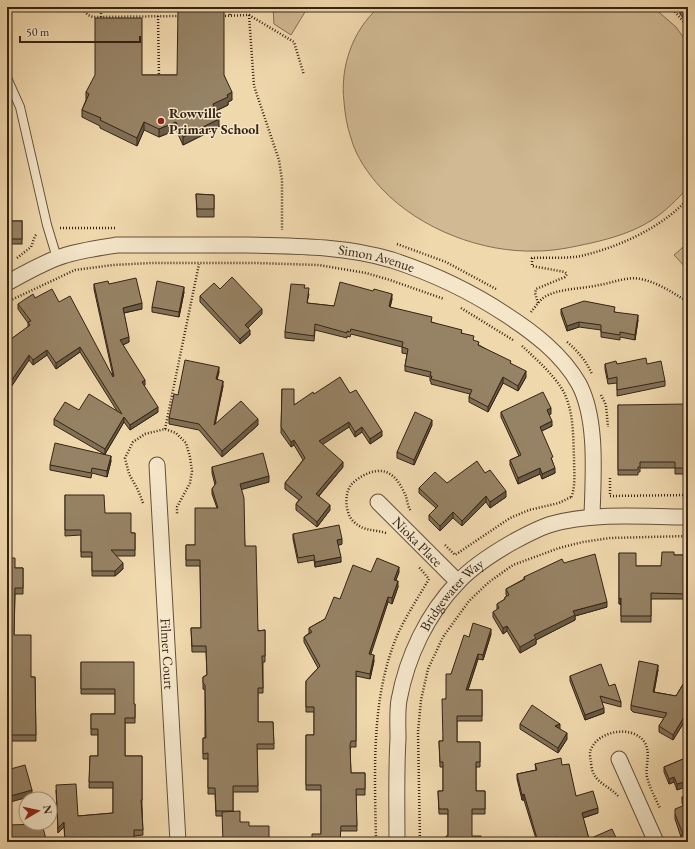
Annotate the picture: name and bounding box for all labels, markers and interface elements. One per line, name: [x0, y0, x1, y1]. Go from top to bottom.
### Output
scale bar: [20, 18, 140, 44]
text: 50 m: [26, 24, 50, 40]
place label: Rowville Primary School: [169, 104, 259, 138]
marker: Rowville Primary School: [156, 116, 166, 126]
street label: Simon Avenue: [337, 240, 418, 276]
street label: Nioka Place: [389, 513, 447, 571]
street label: Bridgewater Way: [416, 554, 488, 634]
street label: Filmer Court: [157, 618, 179, 690]
north arrow: [18, 791, 58, 831]
text: N: [40, 804, 56, 815]

